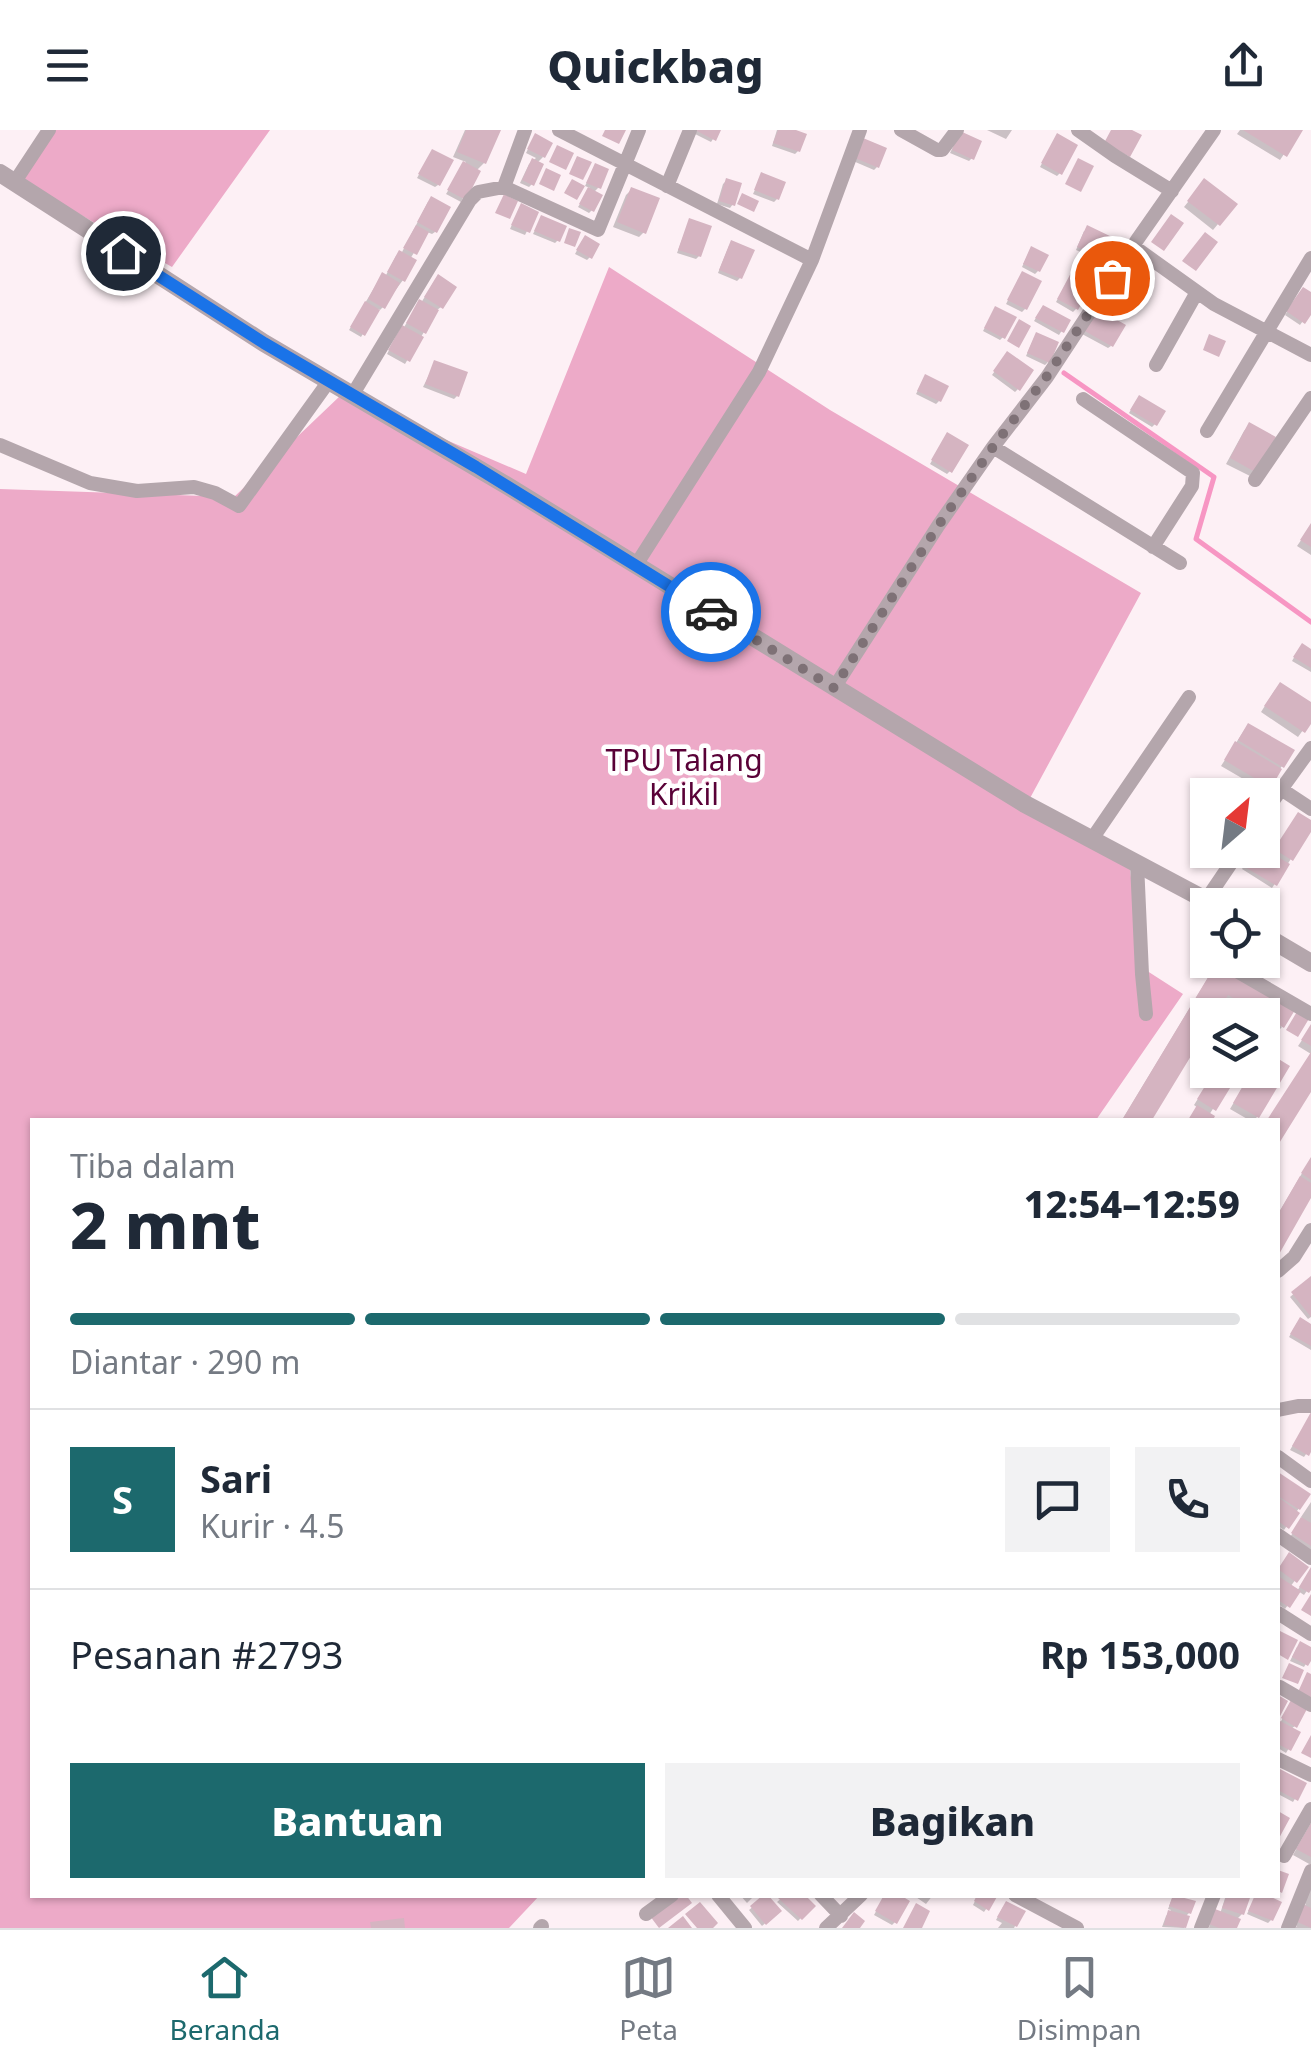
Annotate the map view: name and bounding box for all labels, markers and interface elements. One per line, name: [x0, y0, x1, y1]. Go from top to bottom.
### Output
text: Quickbag: [547, 35, 764, 96]
icon: menu: [40, 38, 95, 93]
icon: share: [1216, 38, 1271, 93]
pin: [81, 211, 166, 296]
icon: home: [96, 226, 151, 281]
pin: [1070, 236, 1155, 321]
icon: bag: [1085, 251, 1140, 306]
courier: [661, 562, 761, 662]
icon: car: [684, 585, 739, 640]
park label: TPU Talang Krikil: [605, 739, 763, 814]
north arrow: [1190, 778, 1280, 868]
map controls: [1190, 778, 1280, 1088]
button: locate: [1190, 888, 1280, 978]
button: layers: [1190, 998, 1280, 1088]
text: Tiba dalam: [70, 1144, 236, 1187]
text: 12:54–12:59: [1024, 1177, 1240, 1229]
text: 2 mnt: [70, 1180, 260, 1268]
text: Diantar · 290 m: [70, 1340, 300, 1383]
button: chat: [1005, 1447, 1110, 1552]
button: phone: [1135, 1447, 1240, 1552]
text: Sari: [200, 1452, 272, 1504]
text: S: [112, 1473, 133, 1525]
text: Kurir · 4.5: [200, 1504, 345, 1547]
text: Pesanan #2793: [70, 1628, 344, 1680]
text: Rp 153,000: [1040, 1628, 1240, 1680]
button: Bantuan: [70, 1763, 645, 1878]
button: Bagikan: [665, 1763, 1240, 1878]
tab: Beranda: [169, 1950, 280, 2048]
tab: Peta: [619, 1950, 678, 2048]
tab: Disimpan: [1017, 1950, 1142, 2048]

